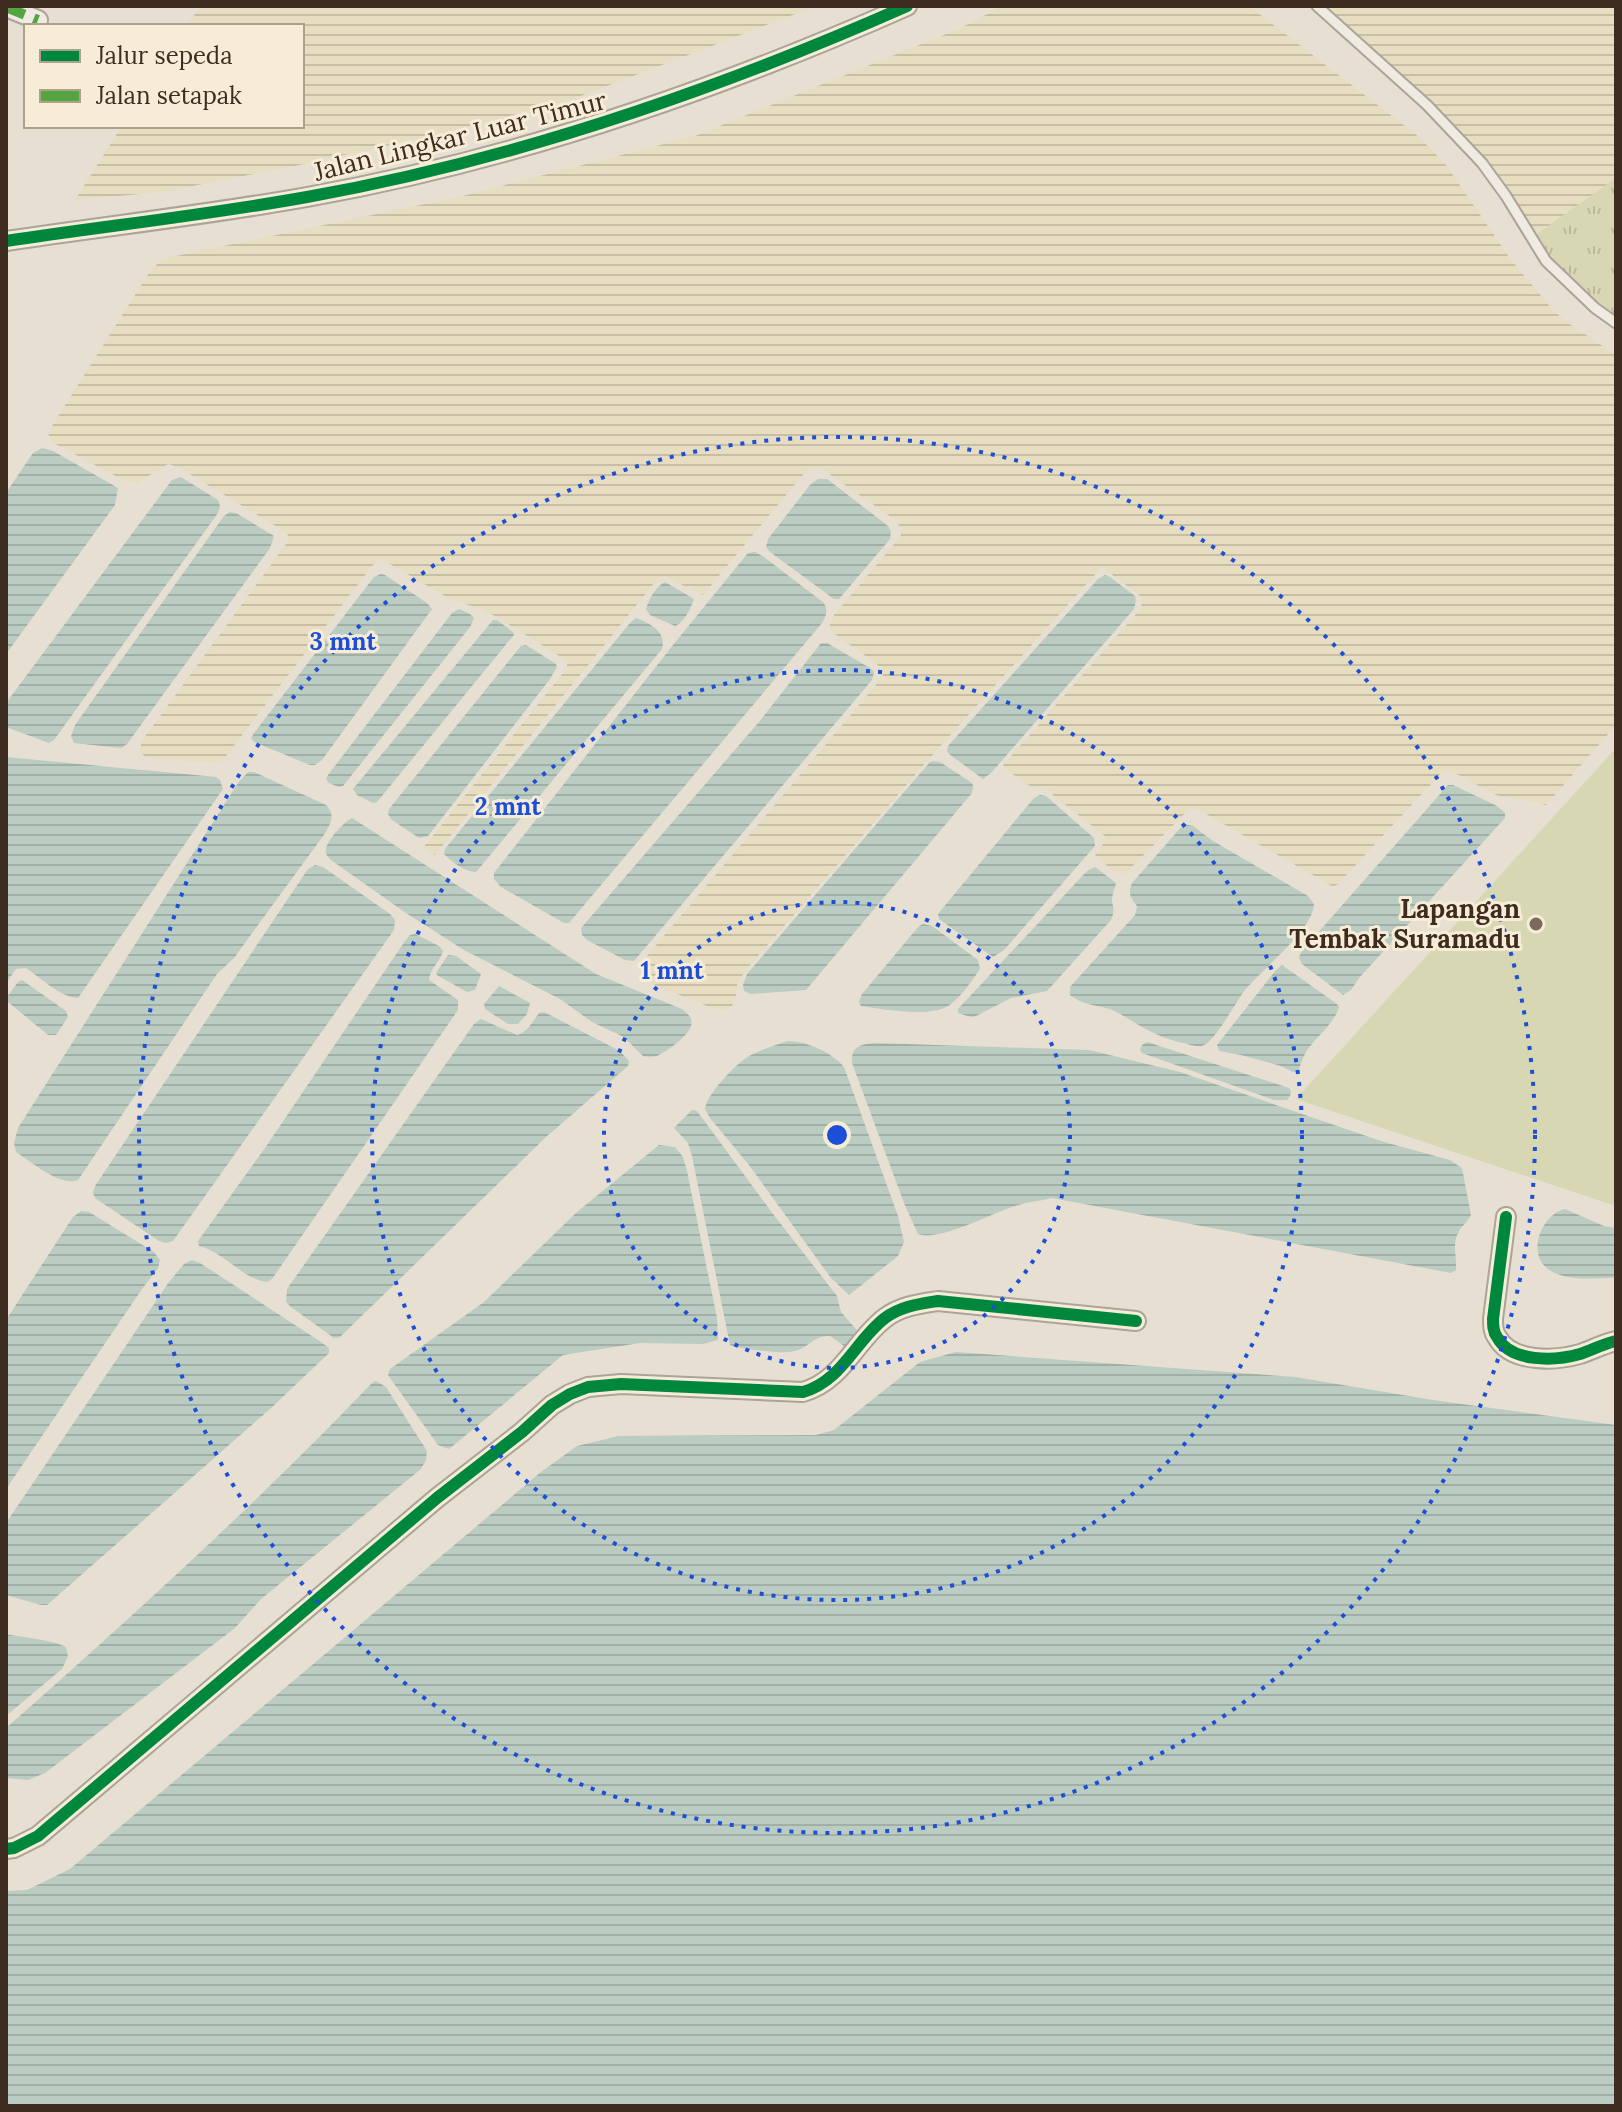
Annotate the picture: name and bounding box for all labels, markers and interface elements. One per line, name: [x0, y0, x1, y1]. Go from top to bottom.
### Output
legend: [24, 24, 304, 128]
text: Jalur sepeda: [95, 40, 233, 71]
text: Jalan setapak: [95, 80, 242, 111]
street label: Jalan Lingkar Luar Timur: [309, 83, 610, 188]
text: 3 mnt: [310, 626, 378, 657]
text: 2 mnt: [475, 791, 542, 822]
place label: Lapangan Tembak Suramadu: [1289, 892, 1520, 955]
marker: Lapangan Tembak Suramadu: [1527, 915, 1545, 933]
text: 1 mnt: [640, 955, 705, 986]
centre of rings: [823, 1121, 851, 1149]

